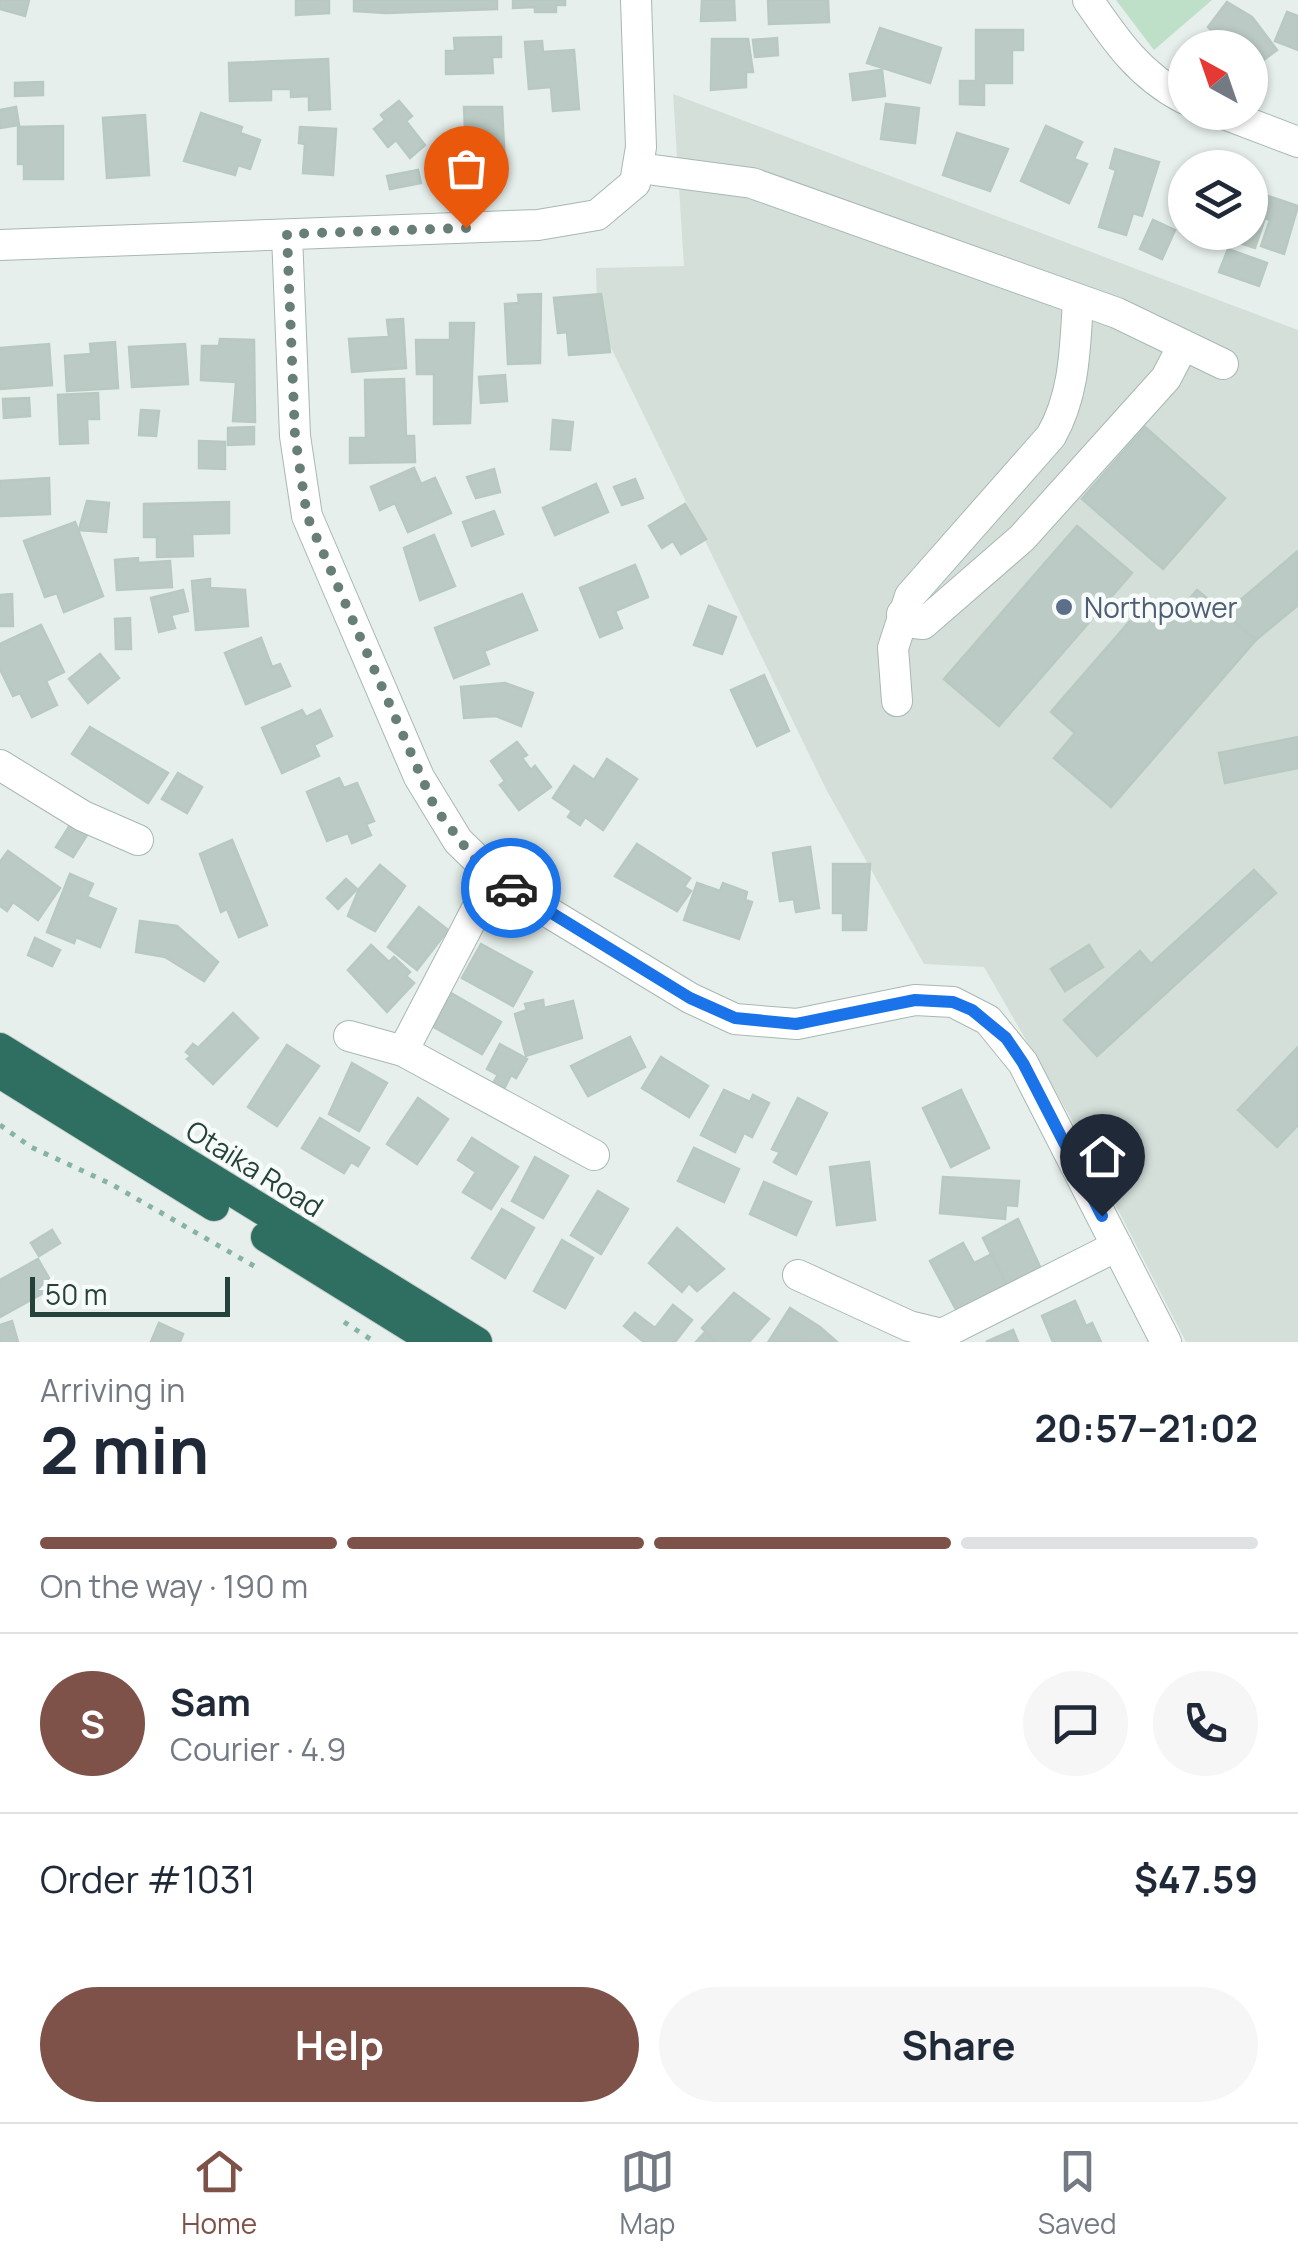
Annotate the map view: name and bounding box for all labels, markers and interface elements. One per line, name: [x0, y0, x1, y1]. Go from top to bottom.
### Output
north arrow: [1168, 30, 1268, 130]
map controls: [1168, 30, 1268, 250]
pin: [424, 126, 509, 229]
icon: bag: [439, 141, 494, 196]
button: layers: [1168, 150, 1268, 250]
place label: Northpower: [1084, 588, 1238, 626]
marker: Northpower: [1053, 596, 1075, 618]
courier: [461, 838, 561, 938]
icon: car: [484, 861, 539, 916]
street label: Otaika Road: [179, 1111, 331, 1225]
pin: [1060, 1114, 1145, 1217]
icon: home: [1075, 1129, 1130, 1184]
scale bar: [30, 1272, 230, 1316]
text: 50 m: [45, 1275, 108, 1313]
text: Arriving in: [40, 1368, 185, 1412]
text: 20:57–21:02: [1034, 1401, 1258, 1453]
text: 2 min: [40, 1405, 209, 1494]
text: On the way · 190 m: [40, 1564, 308, 1608]
button: chat: [1023, 1671, 1128, 1776]
button: phone: [1153, 1671, 1258, 1776]
text: Sam: [170, 1675, 251, 1727]
text: S: [80, 1697, 105, 1749]
text: Courier · 4.9: [170, 1727, 346, 1771]
text: Order #1031: [40, 1852, 256, 1904]
text: $47.59: [1134, 1852, 1258, 1904]
button: Help: [40, 1987, 639, 2102]
button: Share: [659, 1987, 1258, 2102]
tab: Home: [181, 2144, 257, 2242]
tab: Map: [620, 2144, 675, 2242]
tab: Saved: [1038, 2144, 1117, 2242]

